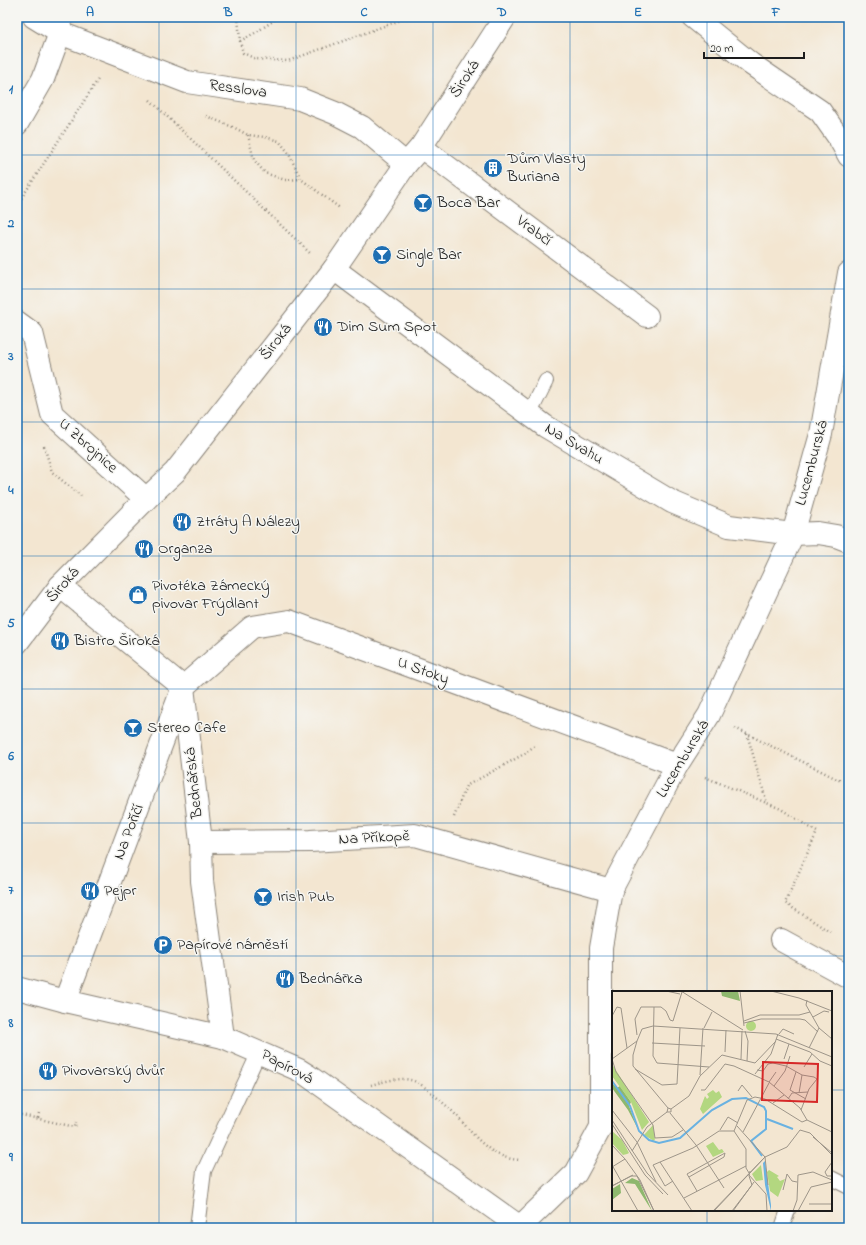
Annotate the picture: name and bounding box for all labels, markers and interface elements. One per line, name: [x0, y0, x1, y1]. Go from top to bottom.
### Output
text: A: [86, 3, 94, 22]
text: B: [223, 3, 233, 22]
text: C: [360, 3, 368, 22]
text: D: [496, 3, 507, 22]
text: E: [634, 3, 642, 22]
text: F: [771, 3, 781, 22]
scale bar: [704, 34, 804, 60]
text: 20 m: [710, 40, 733, 58]
street label: Široká: [444, 55, 486, 103]
street label: Resslova: [208, 73, 268, 105]
text: 1: [9, 80, 14, 99]
place label: Dům Vlasty Buriana: [506, 147, 586, 189]
building icon: Dům Vlasty Buriana: [482, 157, 504, 179]
place label: Boca Bar: [436, 191, 500, 215]
bar icon: Boca Bar: [412, 192, 434, 214]
street label: Vrabčí: [510, 209, 557, 253]
text: 2: [7, 214, 15, 233]
place label: Single Bar: [396, 243, 462, 267]
bar icon: Single Bar: [371, 244, 393, 266]
place label: Dim Sum Spot: [336, 315, 437, 339]
restaurant icon: Dim Sum Spot: [312, 316, 334, 338]
street label: Široká: [254, 318, 298, 366]
text: 3: [7, 347, 14, 366]
street label: U Zbrojnice: [53, 413, 124, 480]
street label: Na Svahu: [540, 417, 608, 471]
street label: Lucemburská: [789, 418, 835, 508]
text: 4: [7, 481, 14, 500]
place label: Ztráty A Nálezy: [196, 510, 300, 534]
restaurant icon: Ztráty A Nálezy: [171, 511, 193, 533]
place label: Organza: [158, 537, 213, 561]
restaurant icon: Organza: [133, 538, 155, 560]
street label: Široká: [40, 562, 86, 608]
place label: Pivotéka Zámecký pivovar Frýdlant: [152, 574, 270, 616]
shop icon: Pivotéka Zámecký pivovar Frýdlant: [127, 584, 149, 606]
text: 5: [7, 614, 15, 633]
place label: Bistro Široká: [73, 629, 160, 653]
restaurant icon: Bistro Široká: [49, 630, 71, 652]
street label: U Stoky: [394, 651, 452, 691]
street label: Lucemburská: [650, 715, 716, 803]
place label: Stereo Cafe: [147, 716, 227, 740]
bar icon: Stereo Cafe: [122, 717, 144, 739]
street label: Bednářská: [178, 746, 210, 821]
text: 6: [7, 747, 14, 766]
street label: Na Poříčí: [107, 801, 151, 863]
street label: Na Příkopě: [338, 824, 411, 852]
place label: Pejpr: [104, 879, 136, 903]
restaurant icon: Pejpr: [79, 880, 101, 902]
text: 7: [8, 881, 14, 900]
place label: Irish Pub: [277, 885, 335, 909]
bar icon: Irish Pub: [252, 886, 274, 908]
place label: Papírové náměstí: [177, 933, 288, 957]
parking icon: Papírové náměstí: [152, 934, 174, 956]
place label: Bednářka: [298, 967, 363, 991]
restaurant icon: Bednářka: [274, 968, 296, 990]
inset map: [612, 991, 832, 1211]
text: 8: [8, 1014, 14, 1033]
street label: Papírová: [257, 1043, 317, 1091]
place label: Pivovarský dvůr: [62, 1059, 165, 1083]
restaurant icon: Pivovarský dvůr: [37, 1060, 59, 1082]
text: 9: [8, 1148, 14, 1167]

